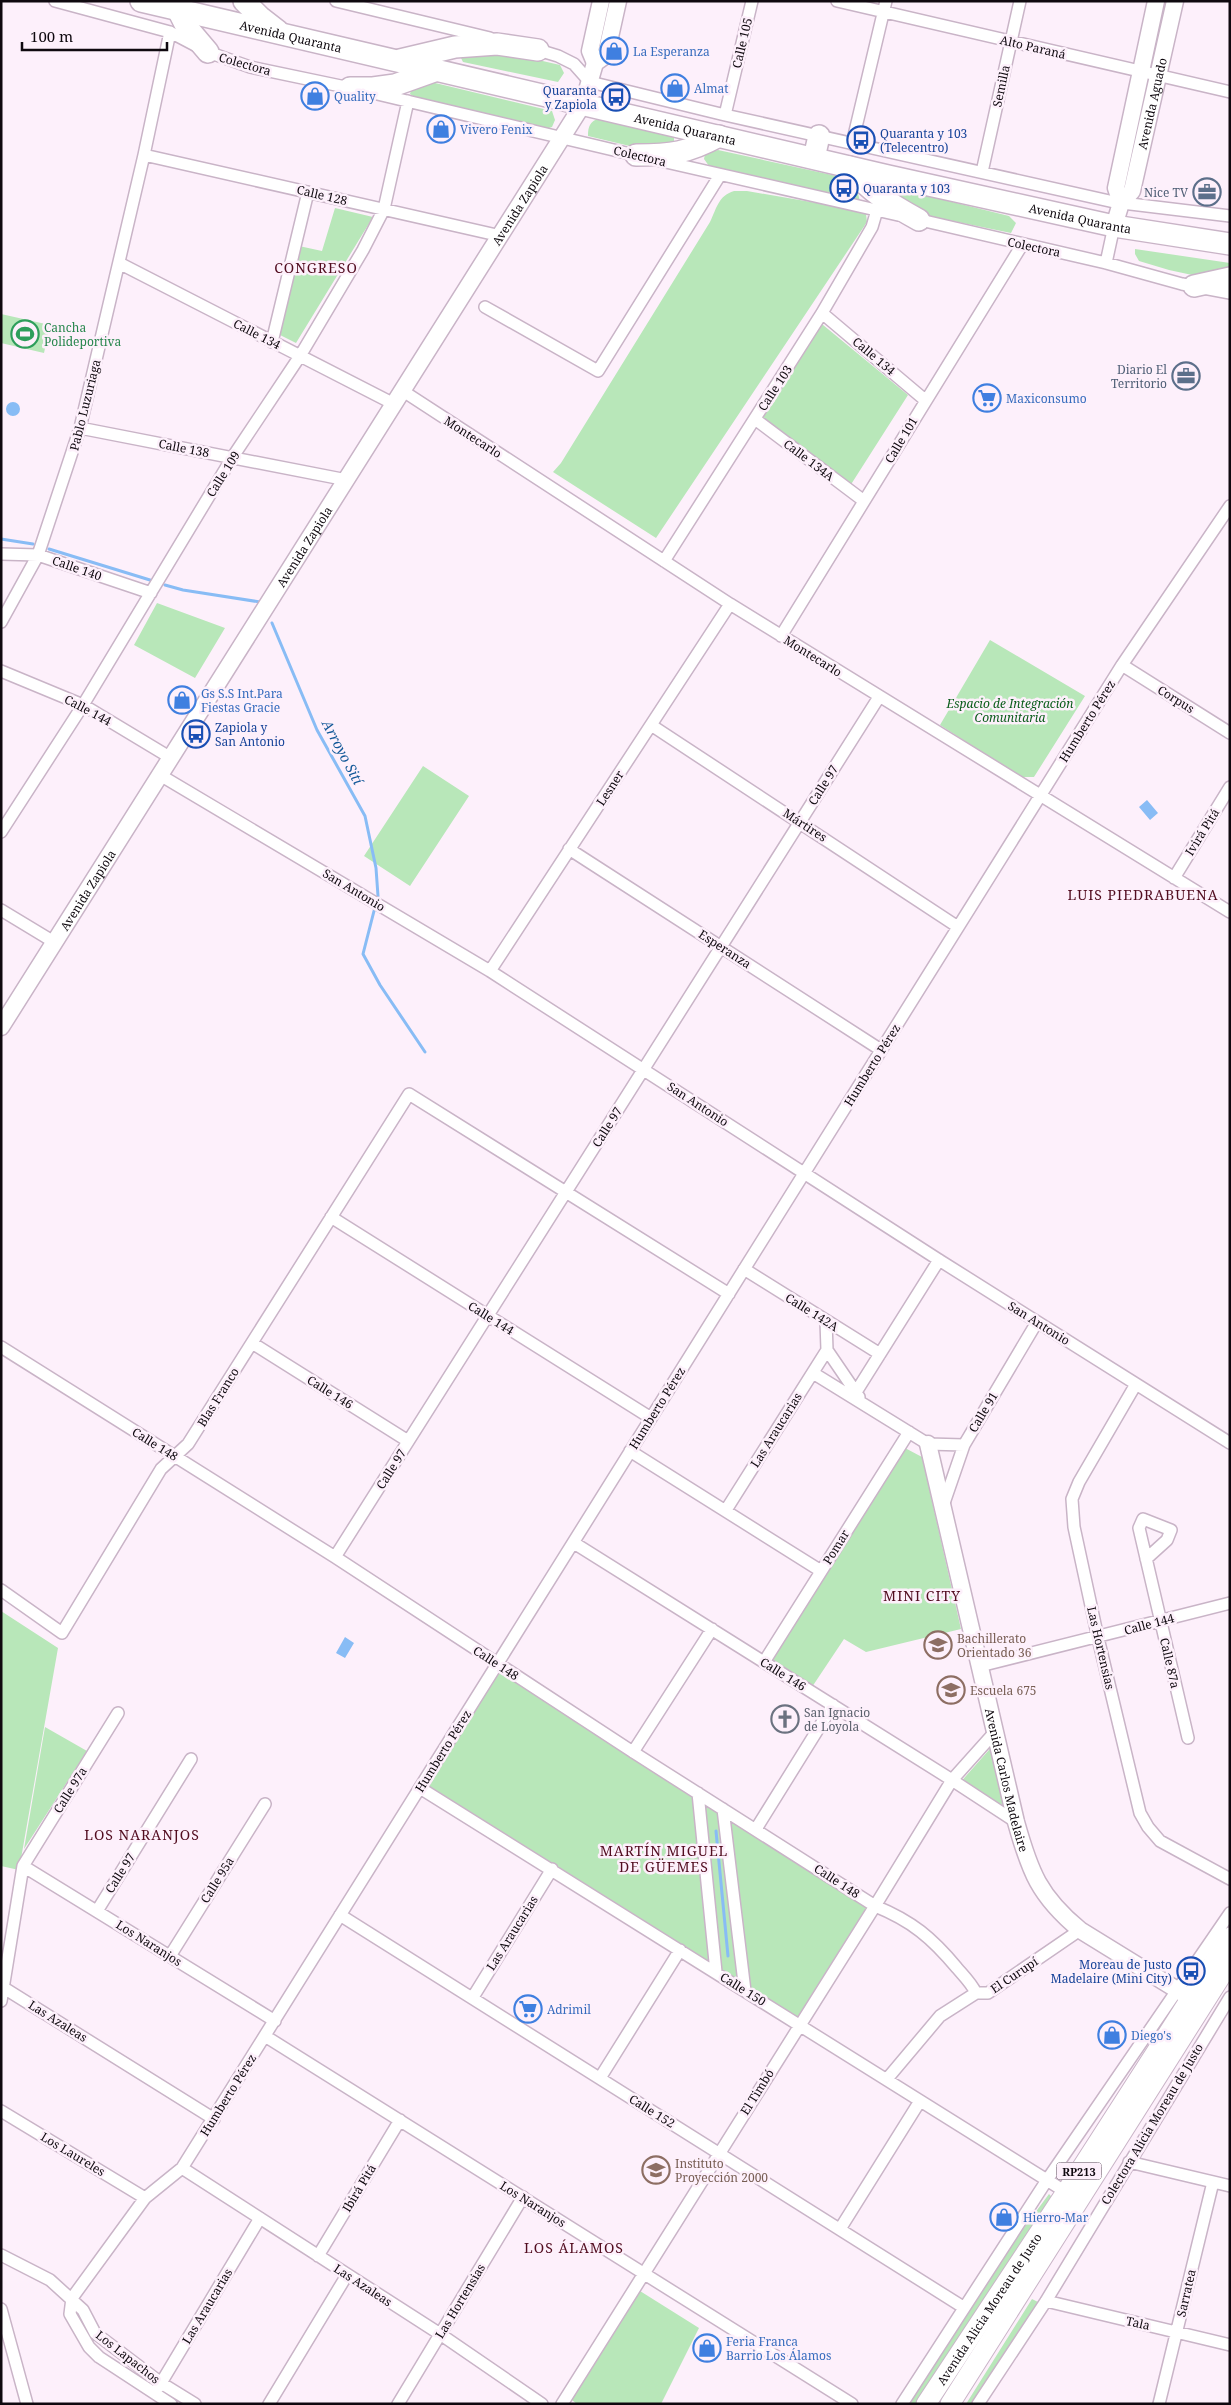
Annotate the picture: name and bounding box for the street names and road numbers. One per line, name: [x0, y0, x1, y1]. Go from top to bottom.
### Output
street label: Avenida Quaranta: [238, 16, 344, 56]
street label: Calle 105: [728, 16, 756, 70]
street label: Alto Paraná: [998, 31, 1068, 63]
street label: Colectora: [217, 48, 273, 80]
street label: Avenida Aguado: [1133, 56, 1170, 151]
street label: Semilla: [988, 63, 1014, 108]
street label: Avenida Quaranta: [633, 108, 738, 149]
street label: Colectora: [612, 142, 668, 170]
street label: Avenida Zapiola: [488, 161, 551, 248]
street label: Calle 128: [295, 181, 349, 209]
street label: Avenida Quaranta: [1027, 199, 1133, 237]
street label: Colectora: [1006, 233, 1062, 261]
street label: Calle 134: [230, 315, 284, 353]
street label: Calle 134: [849, 333, 899, 379]
street label: Pablo Luzuriaga: [65, 357, 105, 452]
street label: Calle 103: [754, 362, 796, 414]
street label: Montecarlo: [441, 412, 505, 462]
street label: Calle 101: [881, 414, 921, 466]
street label: Calle 138: [157, 435, 211, 461]
street label: Calle 134A: [780, 435, 838, 485]
street label: Calle 109: [202, 448, 244, 500]
street label: Avenida Zapiola: [272, 503, 336, 590]
street label: Calle 140: [50, 552, 104, 584]
street label: Montecarlo: [781, 631, 845, 681]
street label: Humberto Pérez: [1055, 677, 1119, 765]
street label: Corpus: [1154, 681, 1198, 717]
street label: Calle 144: [61, 690, 115, 730]
street label: Calle 97: [804, 761, 842, 808]
street label: Lesner: [592, 767, 628, 809]
street label: Mártires: [780, 804, 830, 846]
street label: Ivirá Pitá: [1181, 805, 1223, 859]
street label: Avenida Zapiola: [56, 846, 119, 934]
street label: San Antonio: [320, 865, 388, 915]
street label: Esperanza: [695, 926, 755, 972]
street label: Humberto Pérez: [840, 1021, 904, 1109]
street label: San Antonio: [664, 1078, 732, 1130]
street label: Calle 97: [588, 1103, 626, 1150]
street label: Calle 142A: [782, 1289, 842, 1335]
street label: Calle 144: [465, 1297, 517, 1339]
street label: San Antonio: [1005, 1297, 1073, 1349]
street label: Blas Franco: [193, 1364, 243, 1430]
street label: Humberto Pérez: [625, 1364, 689, 1452]
street label: Calle 146: [304, 1371, 356, 1413]
street label: Las Araucarias: [746, 1389, 806, 1471]
street label: Calle 91: [964, 1389, 1002, 1435]
street label: Calle 148: [129, 1423, 181, 1465]
street label: Calle 97: [372, 1445, 410, 1492]
street label: Pomar: [819, 1526, 853, 1568]
street label: Las Hortensias: [1083, 1605, 1119, 1691]
street label: Calle 144: [1122, 1609, 1176, 1639]
street label: Calle 87a: [1156, 1636, 1184, 1690]
street label: Calle 148: [470, 1642, 522, 1684]
street label: Calle 146: [757, 1653, 809, 1695]
street label: Avenida Carlos Madelaire: [981, 1706, 1033, 1854]
street label: Humberto Pérez: [411, 1707, 475, 1795]
street label: Calle 97a: [49, 1764, 91, 1816]
street label: Calle 97: [101, 1849, 139, 1896]
street label: Calle 95a: [196, 1854, 238, 1906]
street label: Calle 148: [811, 1860, 863, 1902]
street label: Las Araucarias: [482, 1892, 542, 1974]
street label: Los Naranjos: [113, 1916, 185, 1970]
street label: El Curupí: [987, 1953, 1041, 1997]
street label: Calle 150: [717, 1968, 769, 2010]
street label: Las Azaleas: [25, 1996, 91, 2046]
street label: Colectora Alicia Moreau de Justo: [1097, 2040, 1207, 2208]
street label: Humberto Pérez: [196, 2051, 260, 2139]
street label: El Timbó: [736, 2066, 778, 2118]
street label: Calle 152: [626, 2090, 678, 2132]
street label: Los Laureles: [38, 2128, 108, 2180]
street label: Ibirá Pitá: [338, 2161, 380, 2215]
road number: RP213: [1056, 2162, 1102, 2180]
street label: Los Naranjos: [497, 2177, 569, 2231]
street label: Avenida Alicia Moreau de Justo: [932, 2229, 1045, 2388]
street label: Las Azaleas: [331, 2260, 395, 2310]
street label: Las Hortensias: [431, 2260, 489, 2342]
street label: Las Araucarias: [178, 2265, 236, 2347]
street label: Sarratea: [1172, 2267, 1200, 2319]
street label: Tala: [1124, 2312, 1152, 2334]
street label: Los Lapachos: [92, 2327, 164, 2387]

